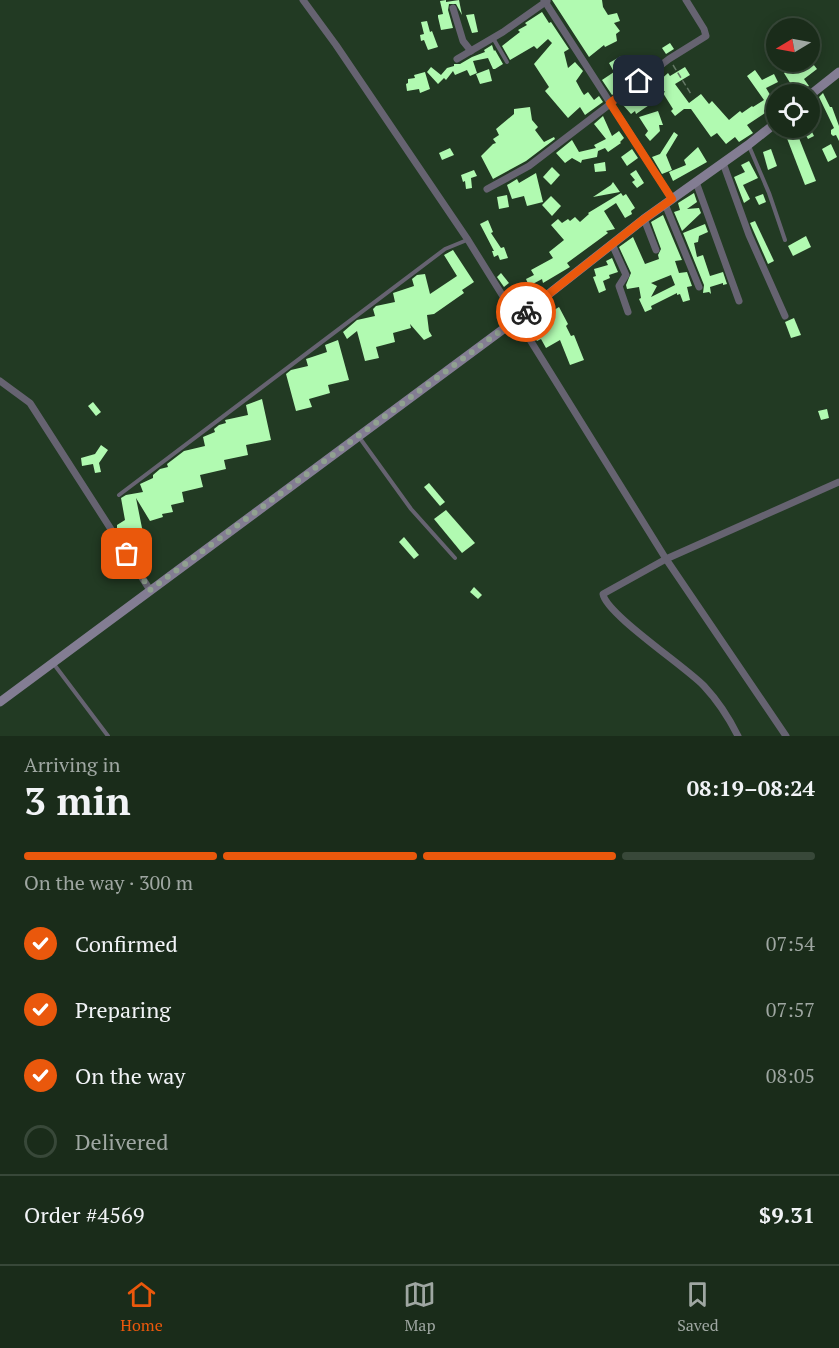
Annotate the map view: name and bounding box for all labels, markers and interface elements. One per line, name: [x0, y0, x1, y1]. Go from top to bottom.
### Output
north arrow: [766, 18, 820, 72]
map controls: [766, 18, 820, 138]
pin: [613, 55, 664, 106]
icon: home: [622, 64, 655, 97]
button: locate: [766, 84, 820, 138]
courier: [496, 282, 556, 342]
icon: bike: [510, 296, 543, 329]
pin: [101, 528, 152, 579]
icon: bag: [110, 537, 143, 570]
text: Arriving in: [24, 751, 120, 778]
text: 08:19–08:24: [687, 773, 815, 802]
text: 3 min: [24, 774, 131, 826]
text: On the way · 300 m: [24, 869, 193, 896]
icon: check: [24, 927, 57, 960]
text: Confirmed: [75, 929, 178, 958]
text: 07:54: [766, 930, 815, 957]
icon: check: [24, 993, 57, 1026]
text: Preparing: [75, 995, 171, 1024]
text: 07:57: [766, 996, 815, 1023]
icon: check: [24, 1059, 57, 1092]
text: On the way: [75, 1061, 185, 1090]
text: 08:05: [766, 1062, 815, 1089]
text: Delivered: [75, 1127, 168, 1156]
text: Order #4569: [24, 1200, 144, 1229]
text: $9.31: [759, 1200, 815, 1229]
tab: Home: [120, 1278, 163, 1336]
tab: Map: [403, 1278, 436, 1336]
tab: Saved: [677, 1278, 719, 1336]

